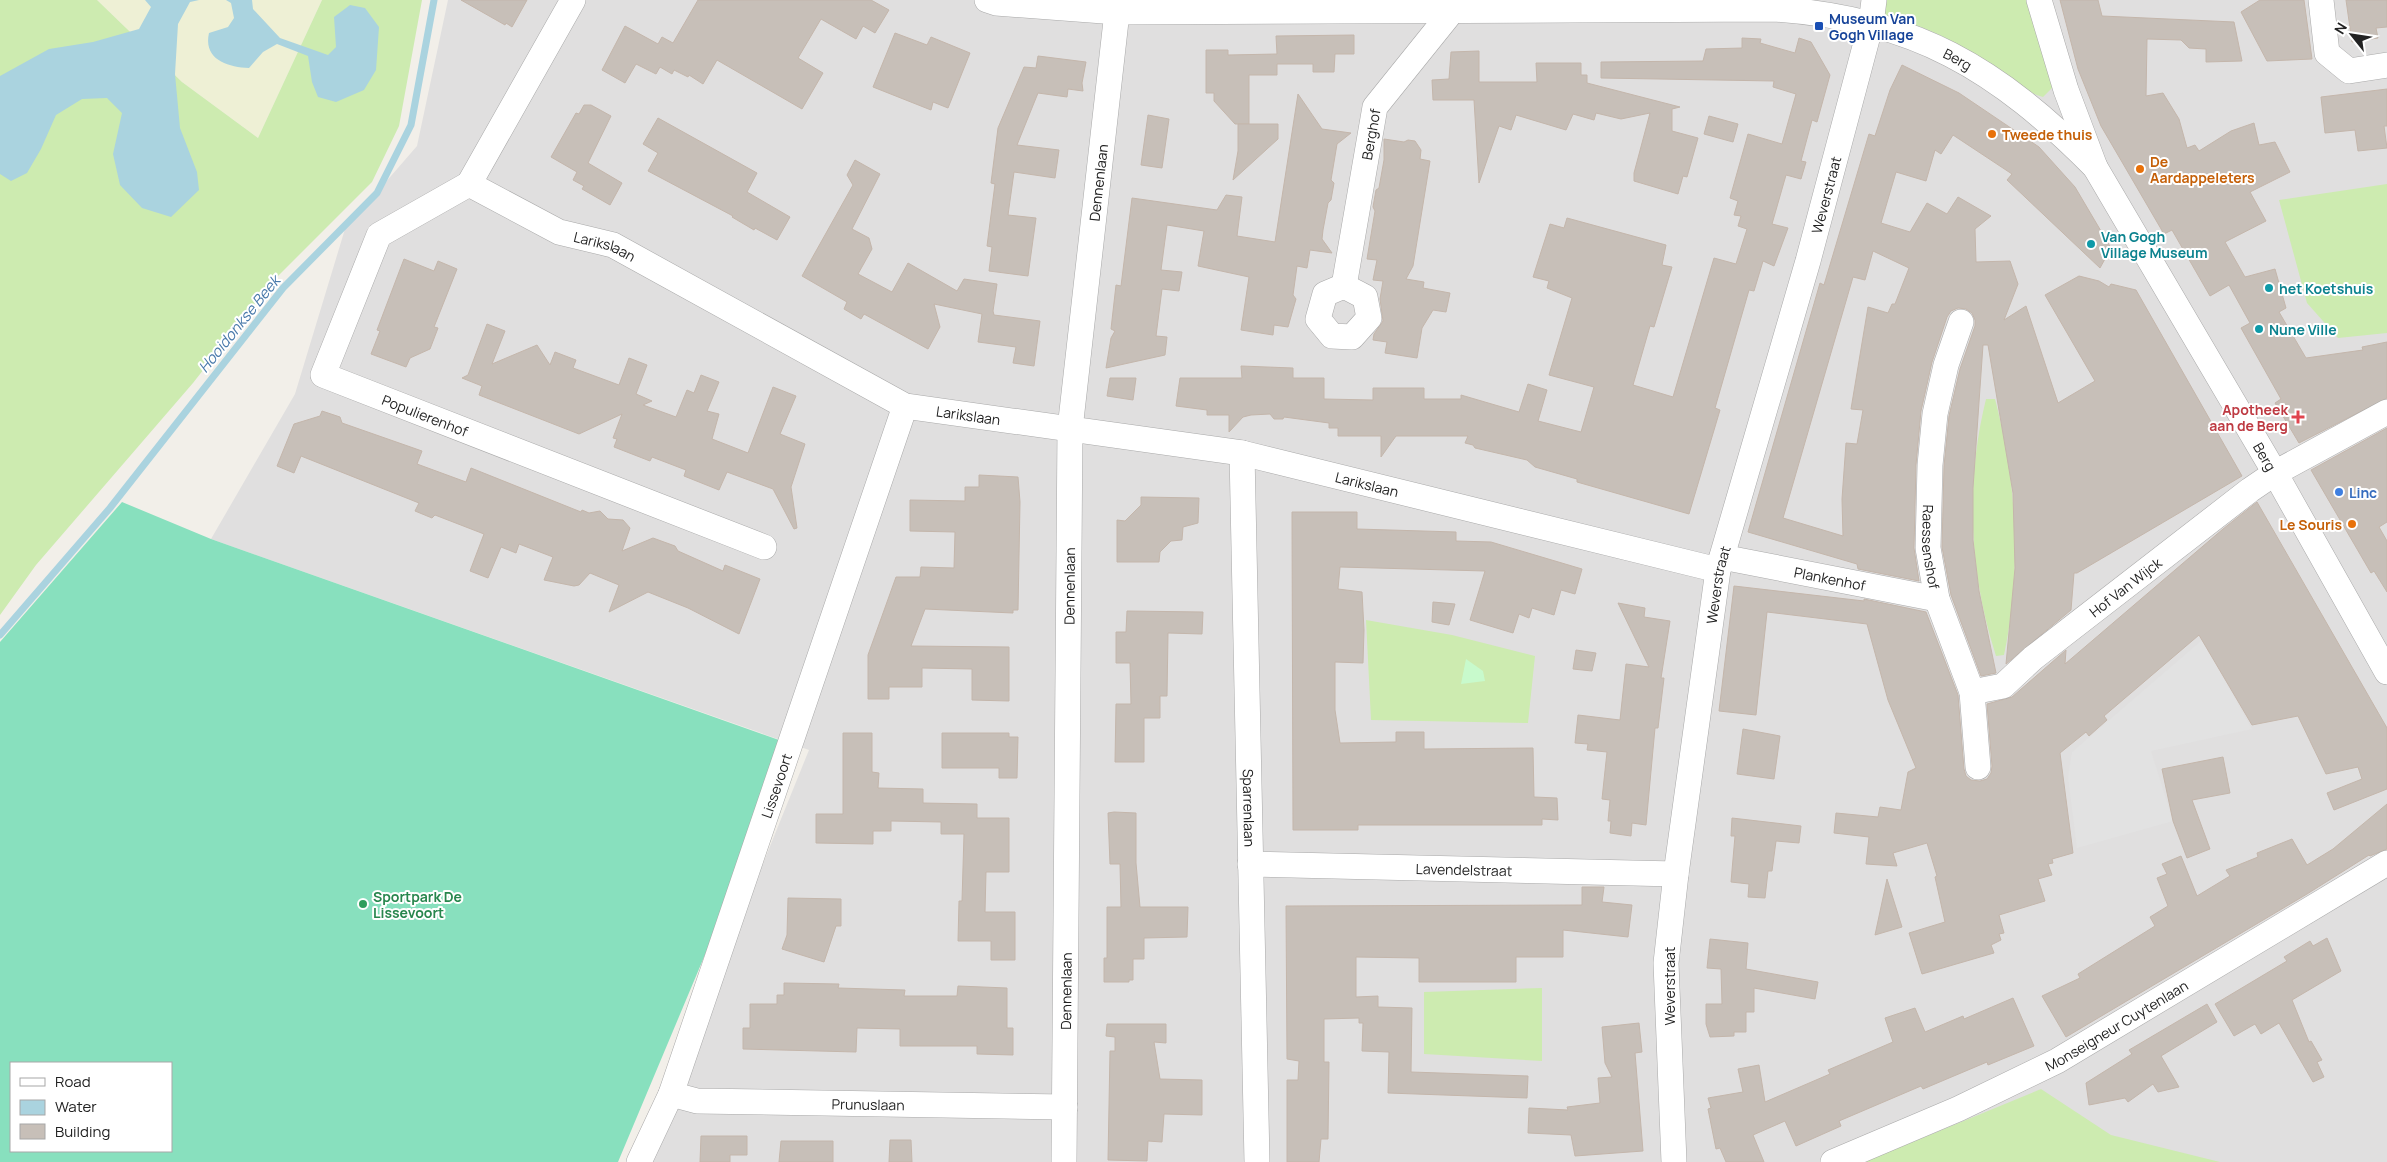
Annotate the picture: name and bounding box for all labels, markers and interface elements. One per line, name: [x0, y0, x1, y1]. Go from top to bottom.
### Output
place label: Museum Van Gogh Village: [1829, 9, 1915, 44]
north arrow: [2327, 10, 2377, 60]
text: N: [2330, 19, 2351, 37]
marker: Museum Van Gogh Village: [1813, 20, 1825, 32]
street label: Berg: [1941, 43, 1976, 74]
street label: Berghof: [1357, 107, 1384, 161]
place label: Tweede thuis: [2002, 125, 2093, 144]
marker: Tweede thuis: [1986, 128, 1998, 140]
street label: Dennenlaan: [1084, 143, 1112, 222]
place label: De Aardappeleters: [2150, 152, 2255, 187]
street label: Weverstraat: [1806, 154, 1845, 235]
marker: De Aardappeleters: [2134, 163, 2146, 175]
street label: Larikslaan: [572, 226, 639, 265]
place label: Van Gogh Village Museum: [2101, 227, 2207, 262]
marker: Van Gogh Village Museum: [2085, 238, 2097, 250]
water label: Hooidonkse Beek: [193, 269, 286, 377]
place label: het Koetshuis: [2279, 279, 2374, 298]
marker: het Koetshuis: [2263, 282, 2275, 294]
place label: Nune Ville: [2269, 320, 2337, 339]
marker: Nune Ville: [2253, 323, 2265, 335]
street label: Populierenhof: [379, 390, 471, 440]
place label: Apotheek aan de Berg: [2209, 400, 2288, 435]
street label: Larikslaan: [935, 401, 1002, 429]
marker: Apotheek aan de Berg: [2292, 411, 2304, 423]
street label: Berg: [2249, 439, 2281, 474]
street label: Larikslaan: [1333, 467, 1401, 501]
place label: Linc: [2349, 483, 2377, 502]
marker: Linc: [2333, 486, 2345, 498]
street label: Raessenshof: [1918, 504, 1945, 590]
place label: Le Souris: [2280, 515, 2342, 534]
marker: Le Souris: [2346, 518, 2358, 530]
street label: Weverstraat: [1701, 543, 1734, 625]
street label: Dennenlaan: [1059, 547, 1079, 625]
street label: Hof Van Wijck: [2085, 552, 2166, 621]
street label: Plankenhof: [1793, 562, 1867, 594]
street label: Lissevoort: [756, 750, 796, 820]
street label: Sparrenlaan: [1239, 769, 1260, 847]
street label: Lavendelstraat: [1416, 858, 1513, 880]
place label: Sportpark De Lissevoort: [373, 887, 462, 922]
marker: Sportpark De Lissevoort: [357, 898, 369, 910]
street label: Weverstraat: [1660, 946, 1679, 1025]
street label: Dennenlaan: [1056, 952, 1075, 1030]
street label: Monseigneur Cuytenlaan: [2042, 975, 2191, 1075]
legend: [10, 1062, 172, 1152]
text: Road: [55, 1071, 91, 1092]
street label: Prunuslaan: [831, 1094, 905, 1114]
text: Water: [55, 1096, 97, 1117]
text: Building: [55, 1121, 110, 1142]

